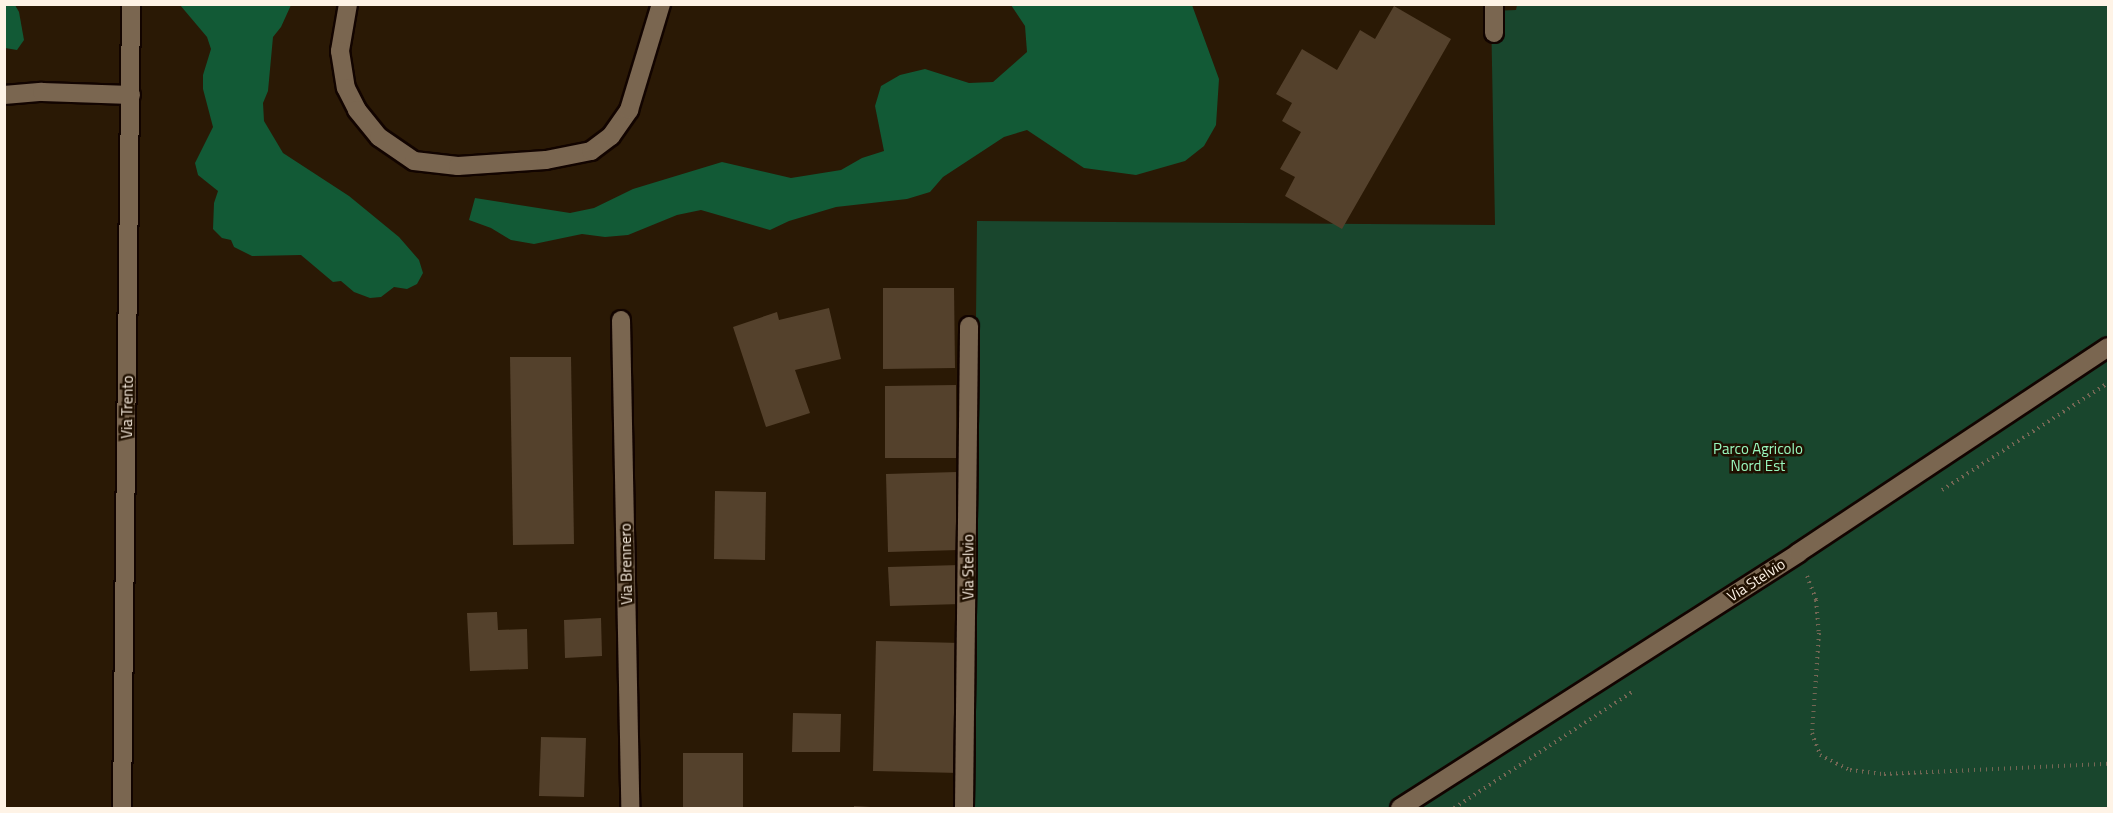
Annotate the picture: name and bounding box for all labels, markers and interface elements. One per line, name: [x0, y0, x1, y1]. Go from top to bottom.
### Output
street label: Via Trento: [117, 375, 137, 439]
park label: Parco Agricolo Nord Est: [1713, 439, 1803, 474]
street label: Via Brennero: [616, 523, 636, 605]
street label: Via Stelvio: [959, 534, 977, 600]
street label: Via Stelvio: [1724, 555, 1788, 605]

